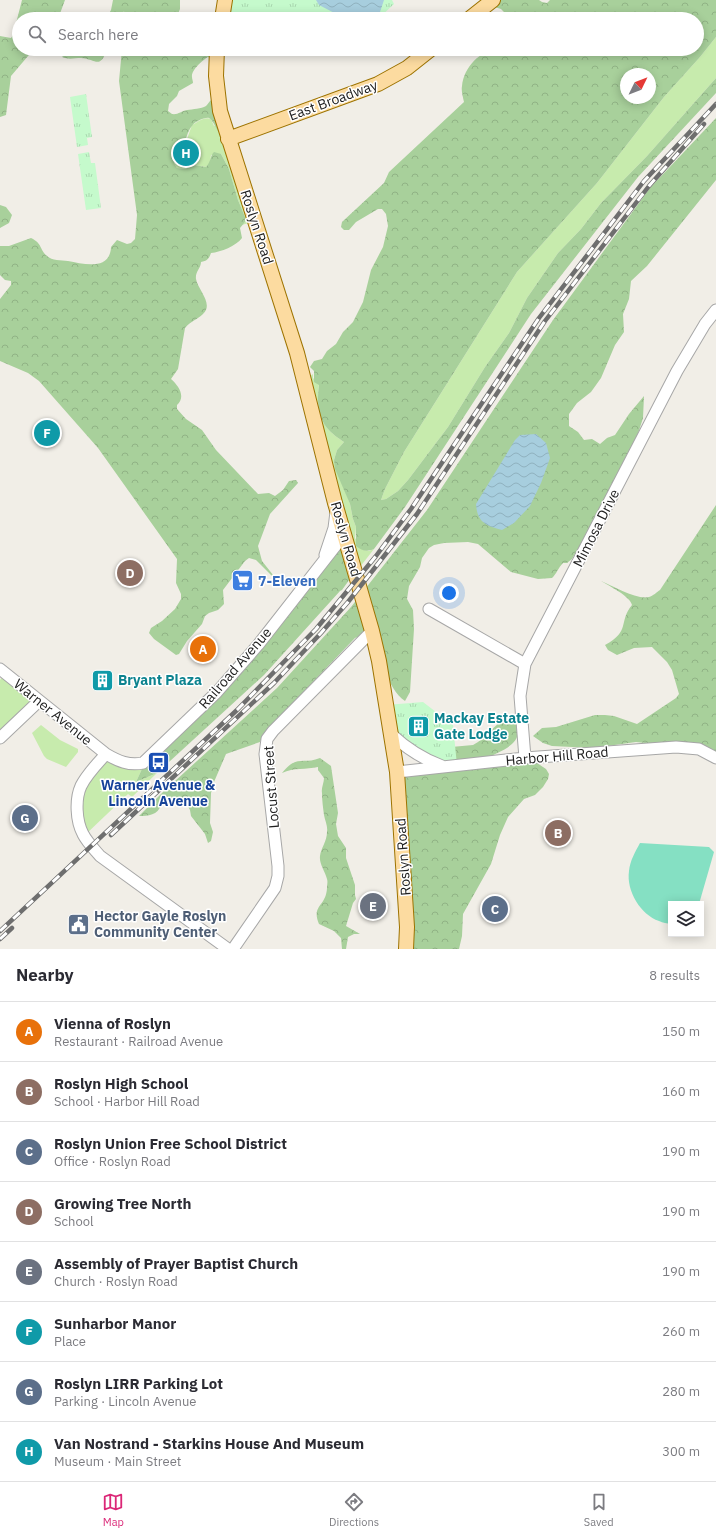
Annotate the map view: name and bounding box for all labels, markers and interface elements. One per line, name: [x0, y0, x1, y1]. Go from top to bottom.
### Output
search box: [12, 12, 704, 56]
icon: search: [26, 23, 48, 45]
text: Search here: [58, 25, 138, 44]
north arrow: [620, 68, 656, 104]
street label: East Broadway: [286, 76, 380, 124]
pin: H: [173, 138, 199, 168]
street label: Roslyn Road: [236, 187, 278, 267]
pin: F: [34, 418, 60, 448]
street label: Mimosa Drive: [569, 486, 623, 570]
street label: Roslyn Road: [327, 499, 365, 579]
pin: D: [117, 558, 143, 588]
supermarket icon: 7-Eleven: [230, 568, 256, 594]
place label: 7-Eleven: [258, 572, 316, 590]
your location: [439, 583, 459, 603]
street label: Railroad Avenue: [195, 624, 275, 712]
pin: A: [190, 634, 216, 664]
building icon: Bryant Plaza: [90, 667, 116, 693]
place label: Bryant Plaza: [118, 671, 202, 689]
street label: Warner Avenue: [10, 675, 96, 749]
place label: Mackay Estate Gate Lodge: [434, 709, 529, 743]
building icon: Mackay Estate Gate Lodge: [406, 713, 432, 739]
street label: Harbor Hill Road: [505, 743, 609, 769]
street label: Locust Street: [259, 745, 283, 829]
bus stop icon: Warner Avenue & Lincoln Avenue: [145, 750, 171, 776]
place label: Warner Avenue & Lincoln Avenue: [101, 776, 216, 810]
pin: G: [12, 803, 38, 833]
street label: Roslyn Road: [391, 818, 415, 896]
pin: B: [545, 818, 571, 848]
pin: E: [360, 891, 386, 921]
pin: C: [482, 894, 508, 924]
map controls: [668, 901, 704, 937]
button: layers: [668, 901, 704, 937]
place label: Hector Gayle Roslyn Community Center: [94, 907, 226, 941]
public building icon: Hector Gayle Roslyn Community Center: [65, 911, 91, 937]
text: Nearby: [16, 964, 74, 986]
text: 8 results: [649, 967, 700, 984]
text: Vienna of Roslyn: [54, 1014, 171, 1033]
text: A: [25, 1023, 33, 1040]
text: 150 m: [662, 1023, 700, 1040]
text: Restaurant · Railroad Avenue: [54, 1033, 223, 1050]
text: Roslyn High School: [54, 1074, 188, 1093]
text: B: [25, 1083, 33, 1100]
text: 160 m: [662, 1083, 700, 1100]
text: School · Harbor Hill Road: [54, 1093, 200, 1110]
text: Roslyn Union Free School District: [54, 1134, 287, 1153]
text: C: [25, 1143, 33, 1160]
text: 190 m: [662, 1143, 700, 1160]
text: Office · Roslyn Road: [54, 1153, 171, 1170]
text: Growing Tree North: [54, 1194, 191, 1213]
text: D: [24, 1203, 34, 1220]
text: 190 m: [662, 1203, 700, 1220]
text: School: [54, 1213, 94, 1230]
text: Assembly of Prayer Baptist Church: [54, 1254, 298, 1273]
text: E: [25, 1263, 33, 1280]
text: 190 m: [662, 1263, 700, 1280]
text: Church · Roslyn Road: [54, 1273, 178, 1290]
text: Sunharbor Manor: [54, 1314, 176, 1333]
text: F: [25, 1323, 33, 1340]
text: 260 m: [662, 1323, 700, 1340]
text: Place: [54, 1333, 86, 1350]
text: Roslyn LIRR Parking Lot: [54, 1374, 223, 1393]
text: G: [24, 1383, 34, 1400]
text: 280 m: [662, 1383, 700, 1400]
text: Parking · Lincoln Avenue: [54, 1393, 196, 1410]
text: Van Nostrand - Starkins House And Museum: [54, 1434, 364, 1453]
text: H: [24, 1443, 34, 1460]
text: 300 m: [662, 1443, 700, 1460]
text: Museum · Main Street: [54, 1453, 181, 1470]
tab: Map: [102, 1491, 124, 1529]
tab: Directions: [329, 1491, 379, 1529]
tab: Saved: [584, 1491, 614, 1529]

